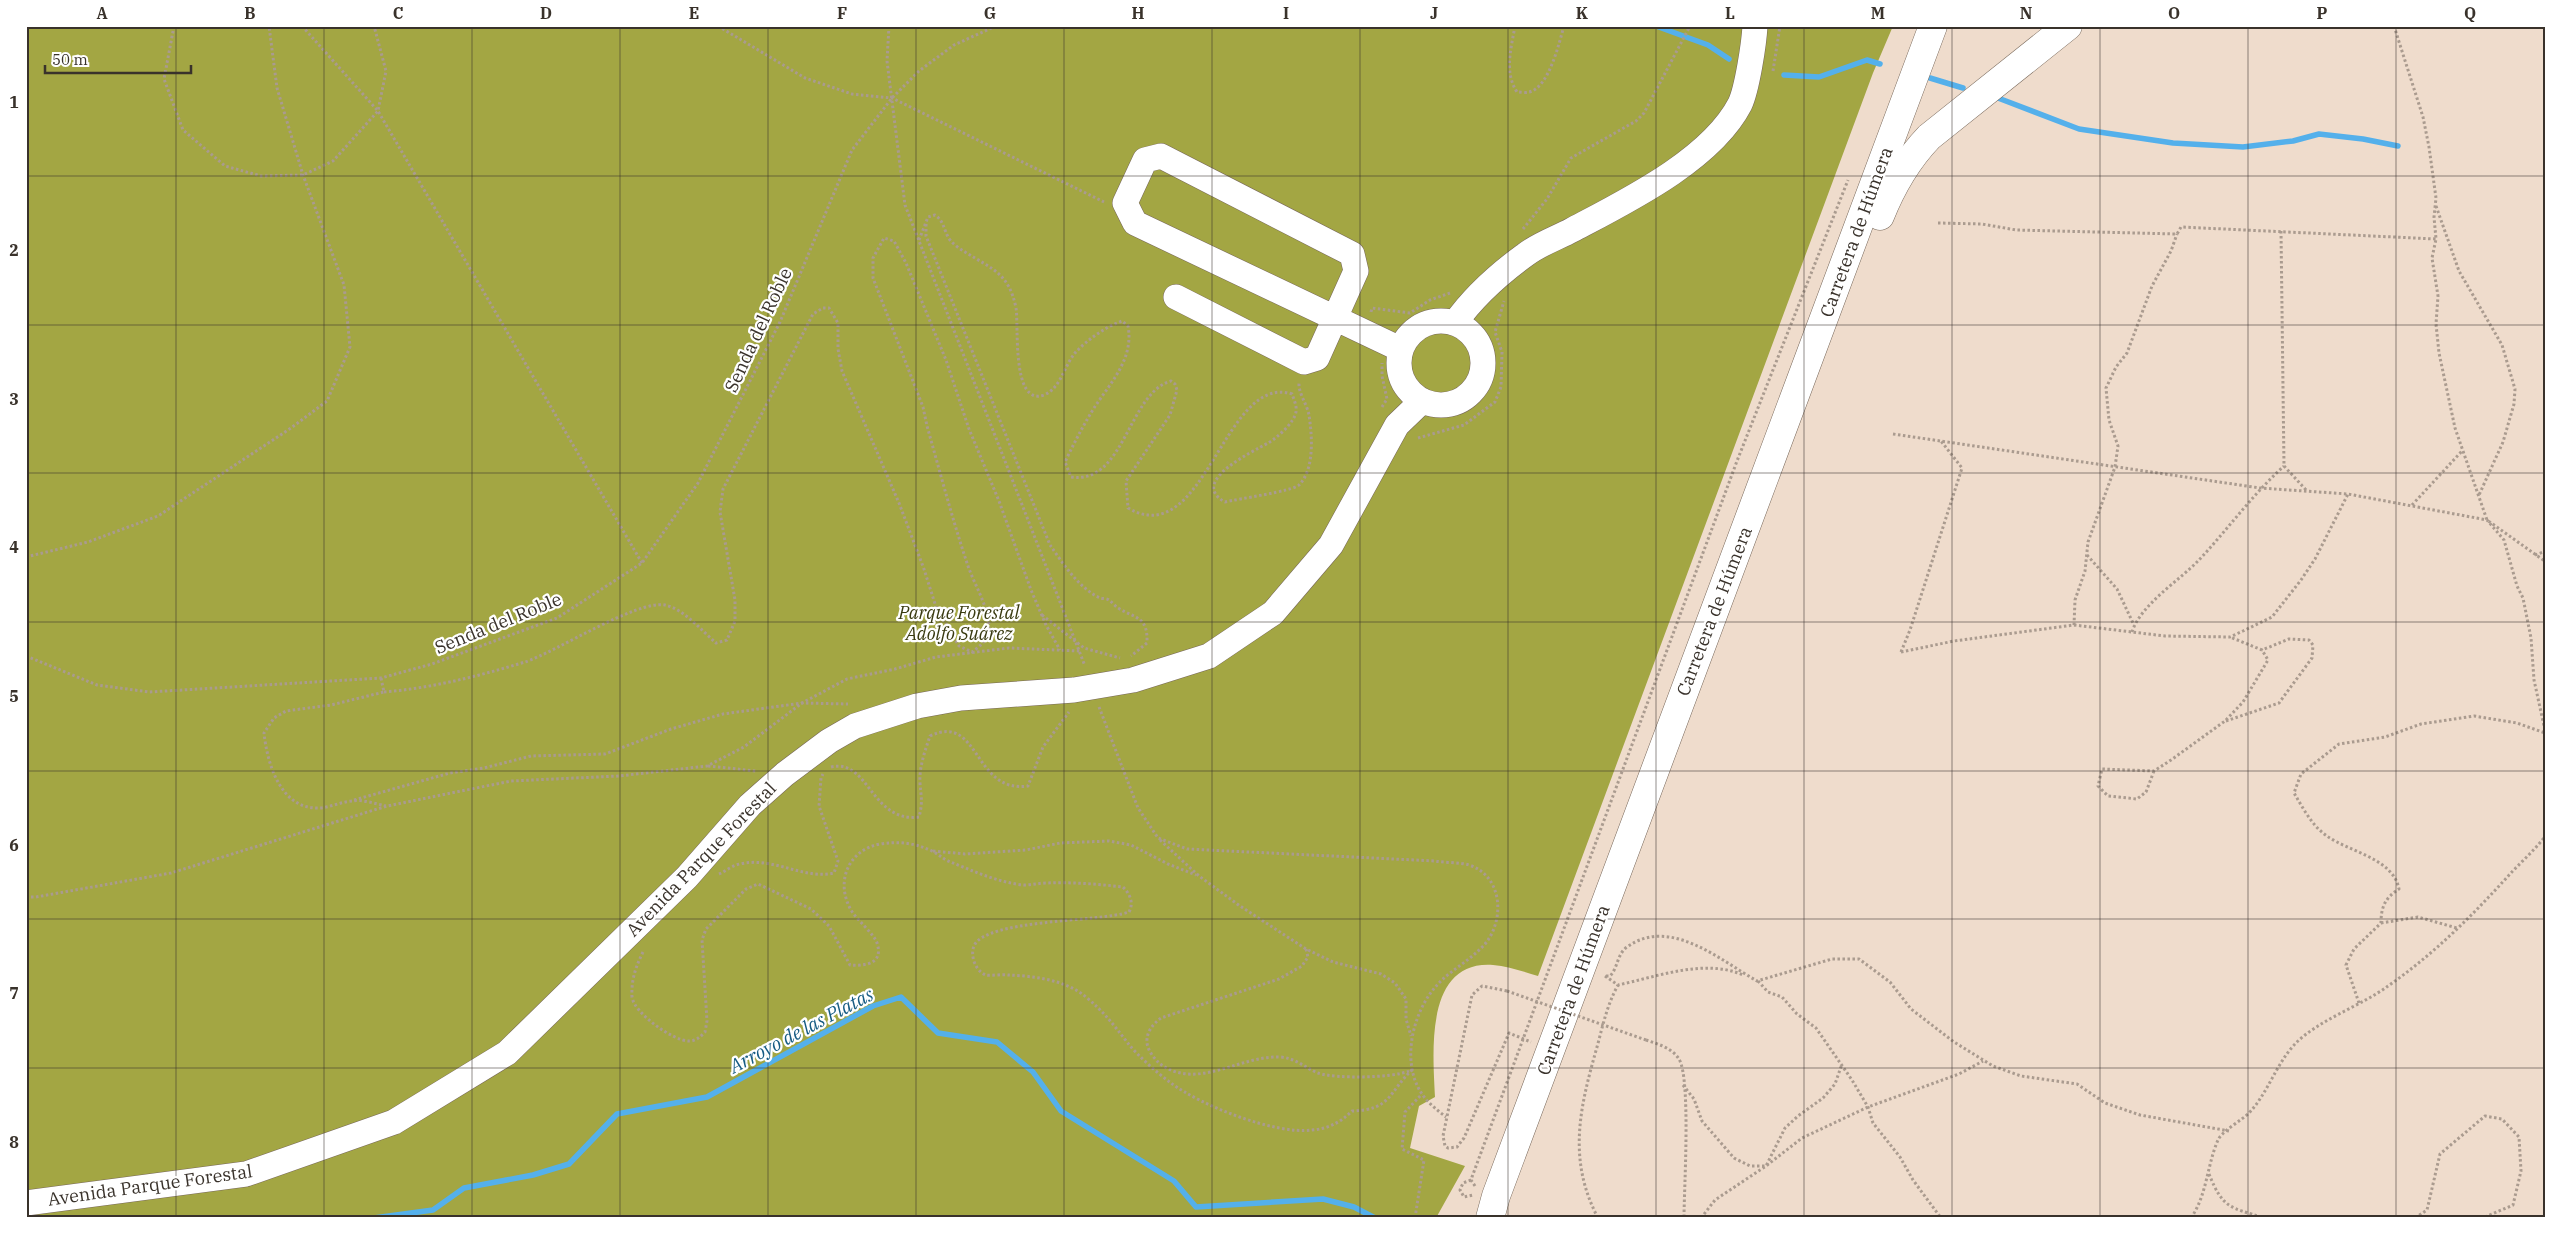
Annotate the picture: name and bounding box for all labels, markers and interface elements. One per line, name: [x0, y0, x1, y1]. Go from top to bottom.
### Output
text: A: [96, 3, 108, 23]
text: B: [244, 3, 256, 23]
text: C: [393, 3, 403, 23]
text: D: [540, 3, 552, 23]
text: E: [689, 3, 699, 23]
text: F: [837, 3, 847, 23]
text: G: [984, 3, 996, 23]
text: H: [1132, 3, 1145, 23]
text: I: [1283, 3, 1289, 23]
text: J: [1430, 3, 1438, 23]
text: K: [1576, 3, 1589, 23]
text: L: [1725, 3, 1735, 23]
text: M: [1871, 3, 1885, 23]
text: N: [2020, 3, 2032, 23]
text: O: [2168, 3, 2180, 23]
text: P: [2317, 3, 2328, 23]
text: Q: [2464, 3, 2476, 23]
scale bar: [45, 42, 191, 74]
text: 50 m: [52, 50, 88, 69]
text: 1: [9, 92, 19, 112]
street label: Carretera de Húmera: [1814, 144, 1898, 320]
text: 2: [9, 240, 19, 260]
street label: Senda del Roble: [719, 264, 797, 396]
text: 3: [9, 389, 19, 409]
street label: Carretera de Húmera: [1671, 523, 1757, 699]
text: 4: [9, 537, 19, 557]
street label: Senda del Roble: [431, 587, 565, 659]
park label: Parque Forestal Adolfo Suárez: [898, 601, 1020, 645]
text: 5: [9, 686, 19, 706]
street label: Avenida Parque Forestal: [621, 777, 781, 941]
text: 6: [9, 835, 19, 855]
street label: Carretera de Húmera: [1531, 902, 1615, 1078]
water label: Arroyo de las Platas: [723, 982, 877, 1079]
text: 7: [9, 983, 19, 1003]
text: 8: [9, 1132, 19, 1152]
street label: Avenida Parque Forestal: [46, 1159, 254, 1211]

